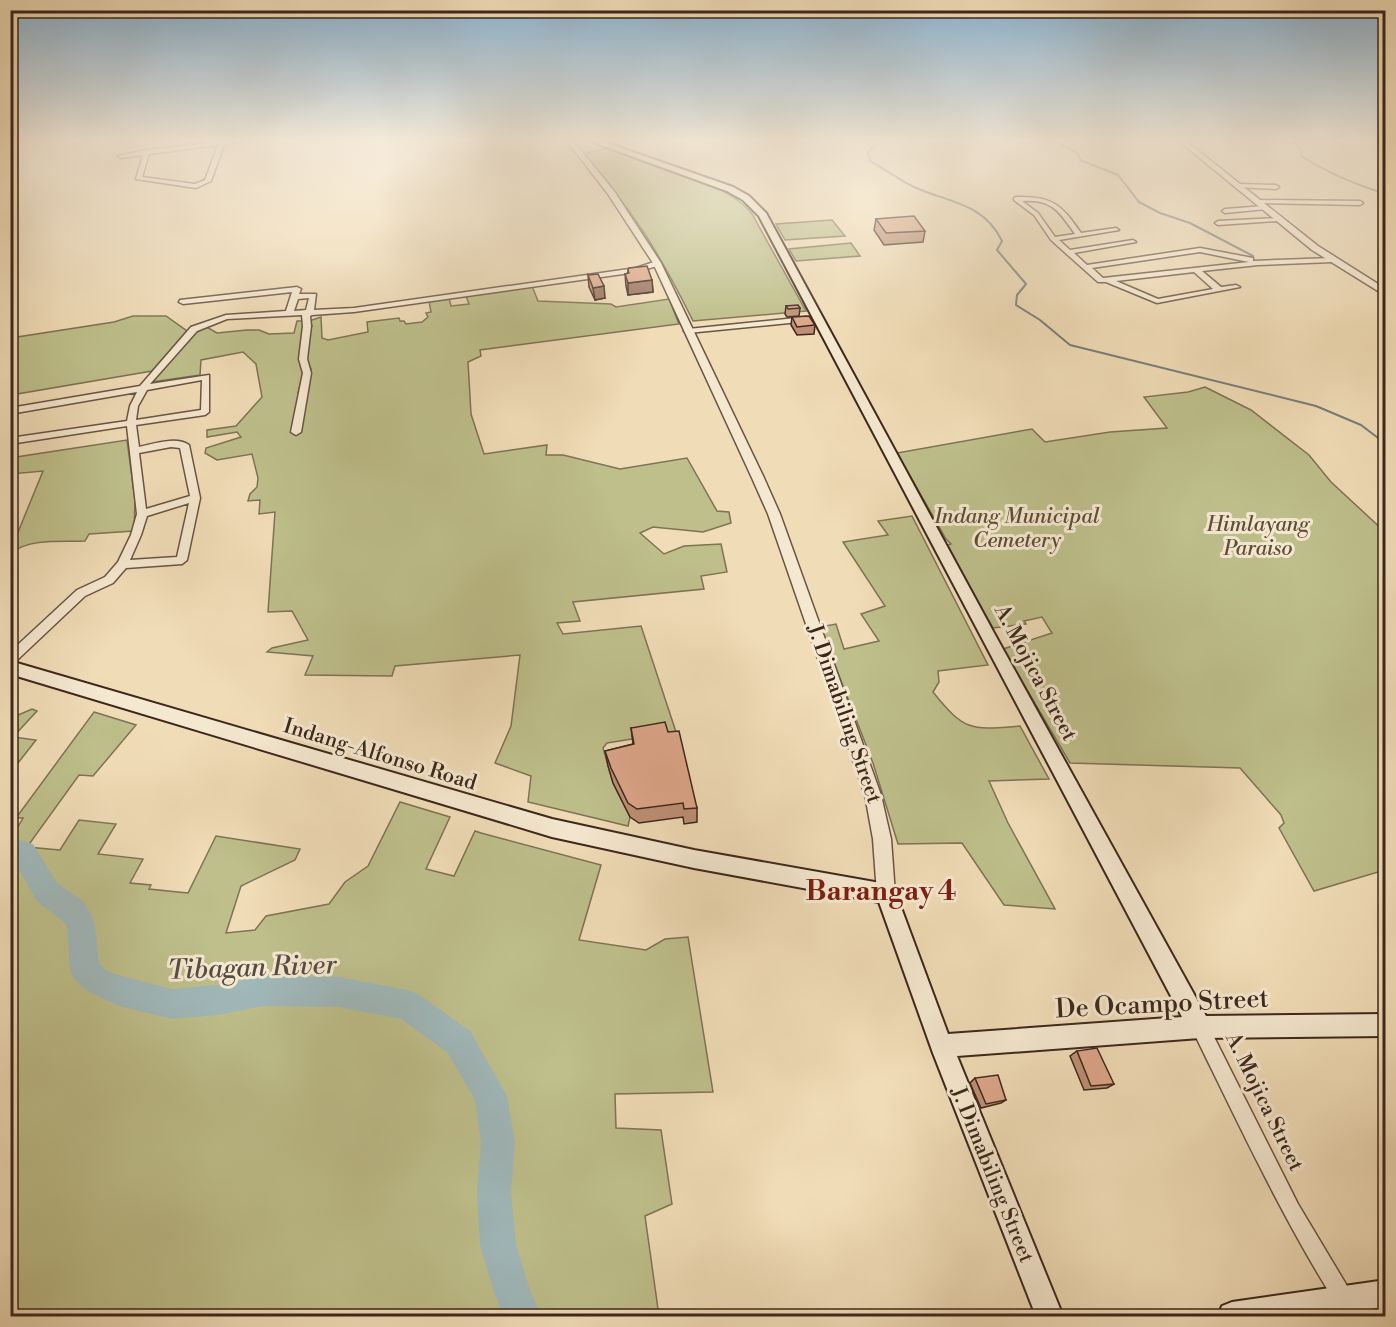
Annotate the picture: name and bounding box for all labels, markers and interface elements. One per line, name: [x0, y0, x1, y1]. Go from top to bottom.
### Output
park label: Indang Municipal Cemetery: [933, 504, 1100, 554]
park label: Himlayang Paraiso: [1206, 512, 1311, 562]
street label: A. Mojica Street: [988, 599, 1082, 746]
street label: J. Dimabiling Street: [801, 620, 887, 807]
street label: Indang-Alfonso Road: [280, 713, 480, 797]
district label: Barangay 4: [805, 874, 957, 909]
water label: Tibagan River: [167, 948, 338, 988]
street label: De Ocampo Street: [1055, 982, 1269, 1026]
street label: A. Mojica Street: [1219, 1028, 1309, 1176]
street label: J. Dimabiling Street: [944, 1082, 1039, 1267]

